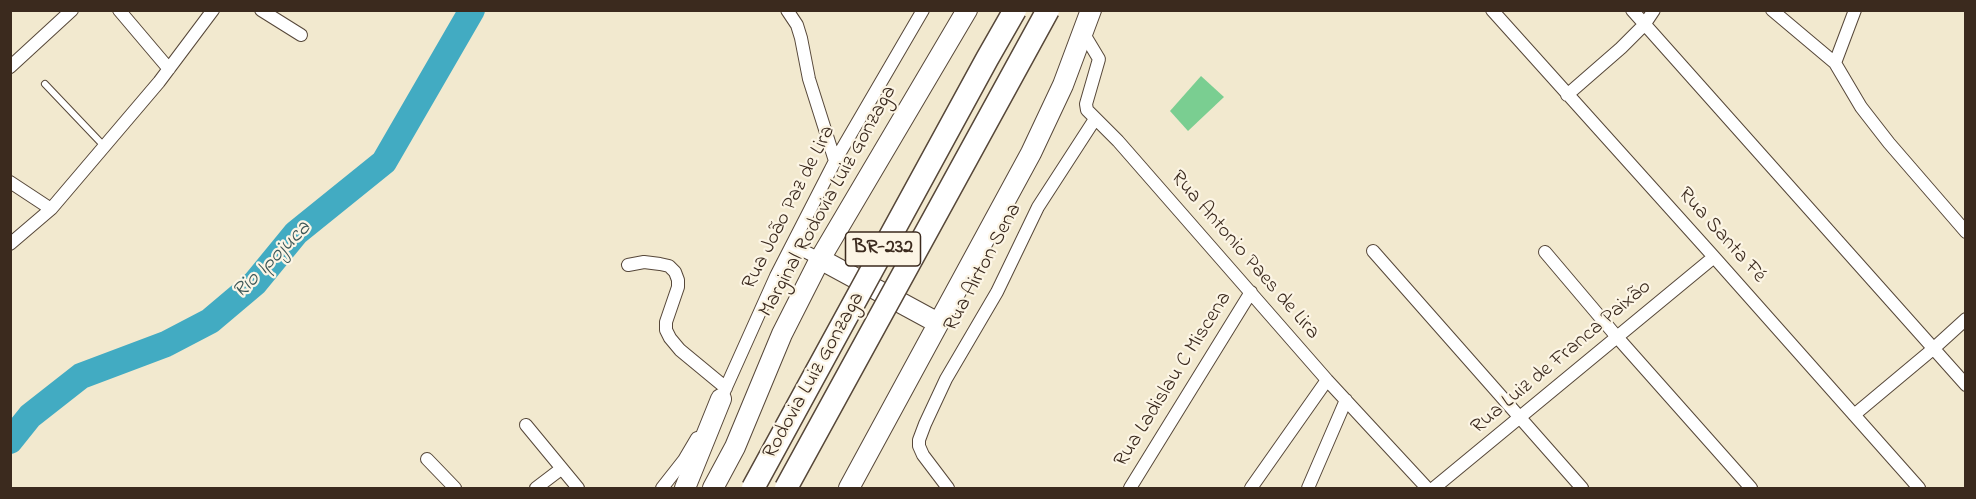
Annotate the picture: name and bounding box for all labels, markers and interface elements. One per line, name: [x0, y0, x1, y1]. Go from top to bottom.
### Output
street label: Marginal Rodovia Luiz Gonzaga: [755, 82, 903, 322]
street label: Rua João Paz de Lira: [738, 122, 842, 294]
street label: Rua Antonio Paes de Lira: [1164, 167, 1324, 345]
street label: Rua Santa Fé: [1671, 183, 1771, 289]
street label: Rua Airton Sena: [940, 200, 1028, 336]
water label: Rio Ipojuca: [228, 216, 318, 306]
road number: BR-232: [846, 232, 920, 266]
street label: Rua Luiz de Franca Paixão: [1467, 275, 1657, 441]
street label: Rodovia Luiz Gonzaga: [759, 288, 871, 464]
street label: Rua Ladislau C Miscena: [1110, 288, 1238, 472]

